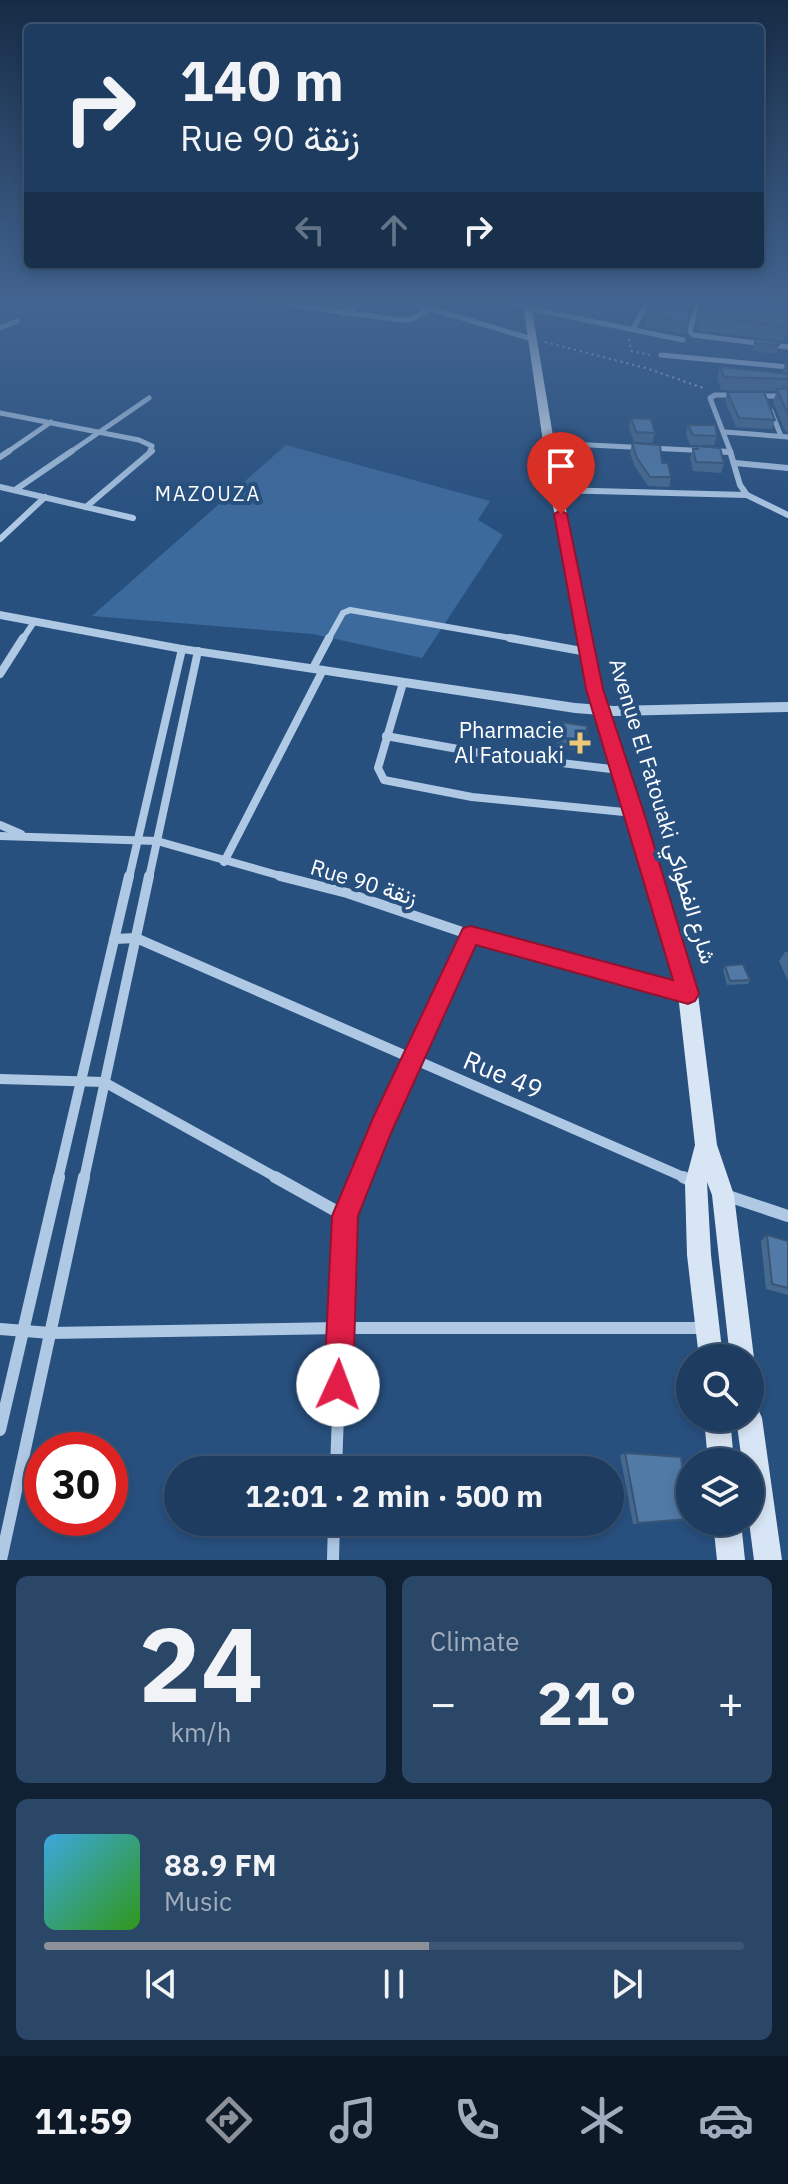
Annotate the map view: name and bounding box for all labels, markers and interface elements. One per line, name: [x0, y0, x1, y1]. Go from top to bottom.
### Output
text: 140 m: [180, 44, 344, 116]
icon: right: [48, 56, 152, 160]
text: Rue 90 زنقة: [180, 114, 360, 161]
icon: left: [288, 208, 332, 252]
icon: ahead: [372, 208, 416, 252]
icon: right: [456, 208, 500, 252]
pin: [527, 432, 595, 514]
icon: arrive: [539, 444, 583, 488]
district label: MAZOUZA: [155, 480, 261, 507]
street label: Avenue El Fatouaki شارع الفطواكي: [598, 655, 724, 969]
place label: Pharmacie Al Fatouaki: [454, 715, 564, 769]
marker: Pharmacie Al Fatouaki: [571, 734, 589, 752]
street label: Rue 90 زنقة: [307, 852, 421, 911]
street label: Rue 49: [459, 1042, 548, 1106]
position arrow: [296, 1343, 380, 1427]
map controls: [676, 1344, 764, 1536]
button: search: [676, 1344, 764, 1432]
speed limit sign: 30: [24, 1432, 128, 1536]
button: layers: [676, 1448, 764, 1536]
text: 12:01 · 2 min · 500 m: [245, 1476, 543, 1515]
text: 24: [139, 1595, 263, 1731]
text: Climate: [430, 1624, 520, 1658]
text: 21°: [537, 1663, 637, 1742]
text: −: [430, 1674, 456, 1731]
text: +: [718, 1674, 744, 1731]
text: km/h: [170, 1715, 232, 1749]
text: 88.9 FM: [164, 1845, 277, 1884]
text: Music: [164, 1884, 232, 1918]
icon: previous: [139, 1962, 183, 2006]
icon: pause: [372, 1962, 416, 2006]
icon: next: [605, 1962, 649, 2006]
icon: directions: [201, 2092, 257, 2148]
icon: music: [325, 2092, 381, 2148]
icon: phone: [449, 2092, 505, 2148]
icon: climate: [574, 2092, 630, 2148]
icon: car: [698, 2092, 754, 2148]
text: 11:59: [34, 2097, 132, 2144]

